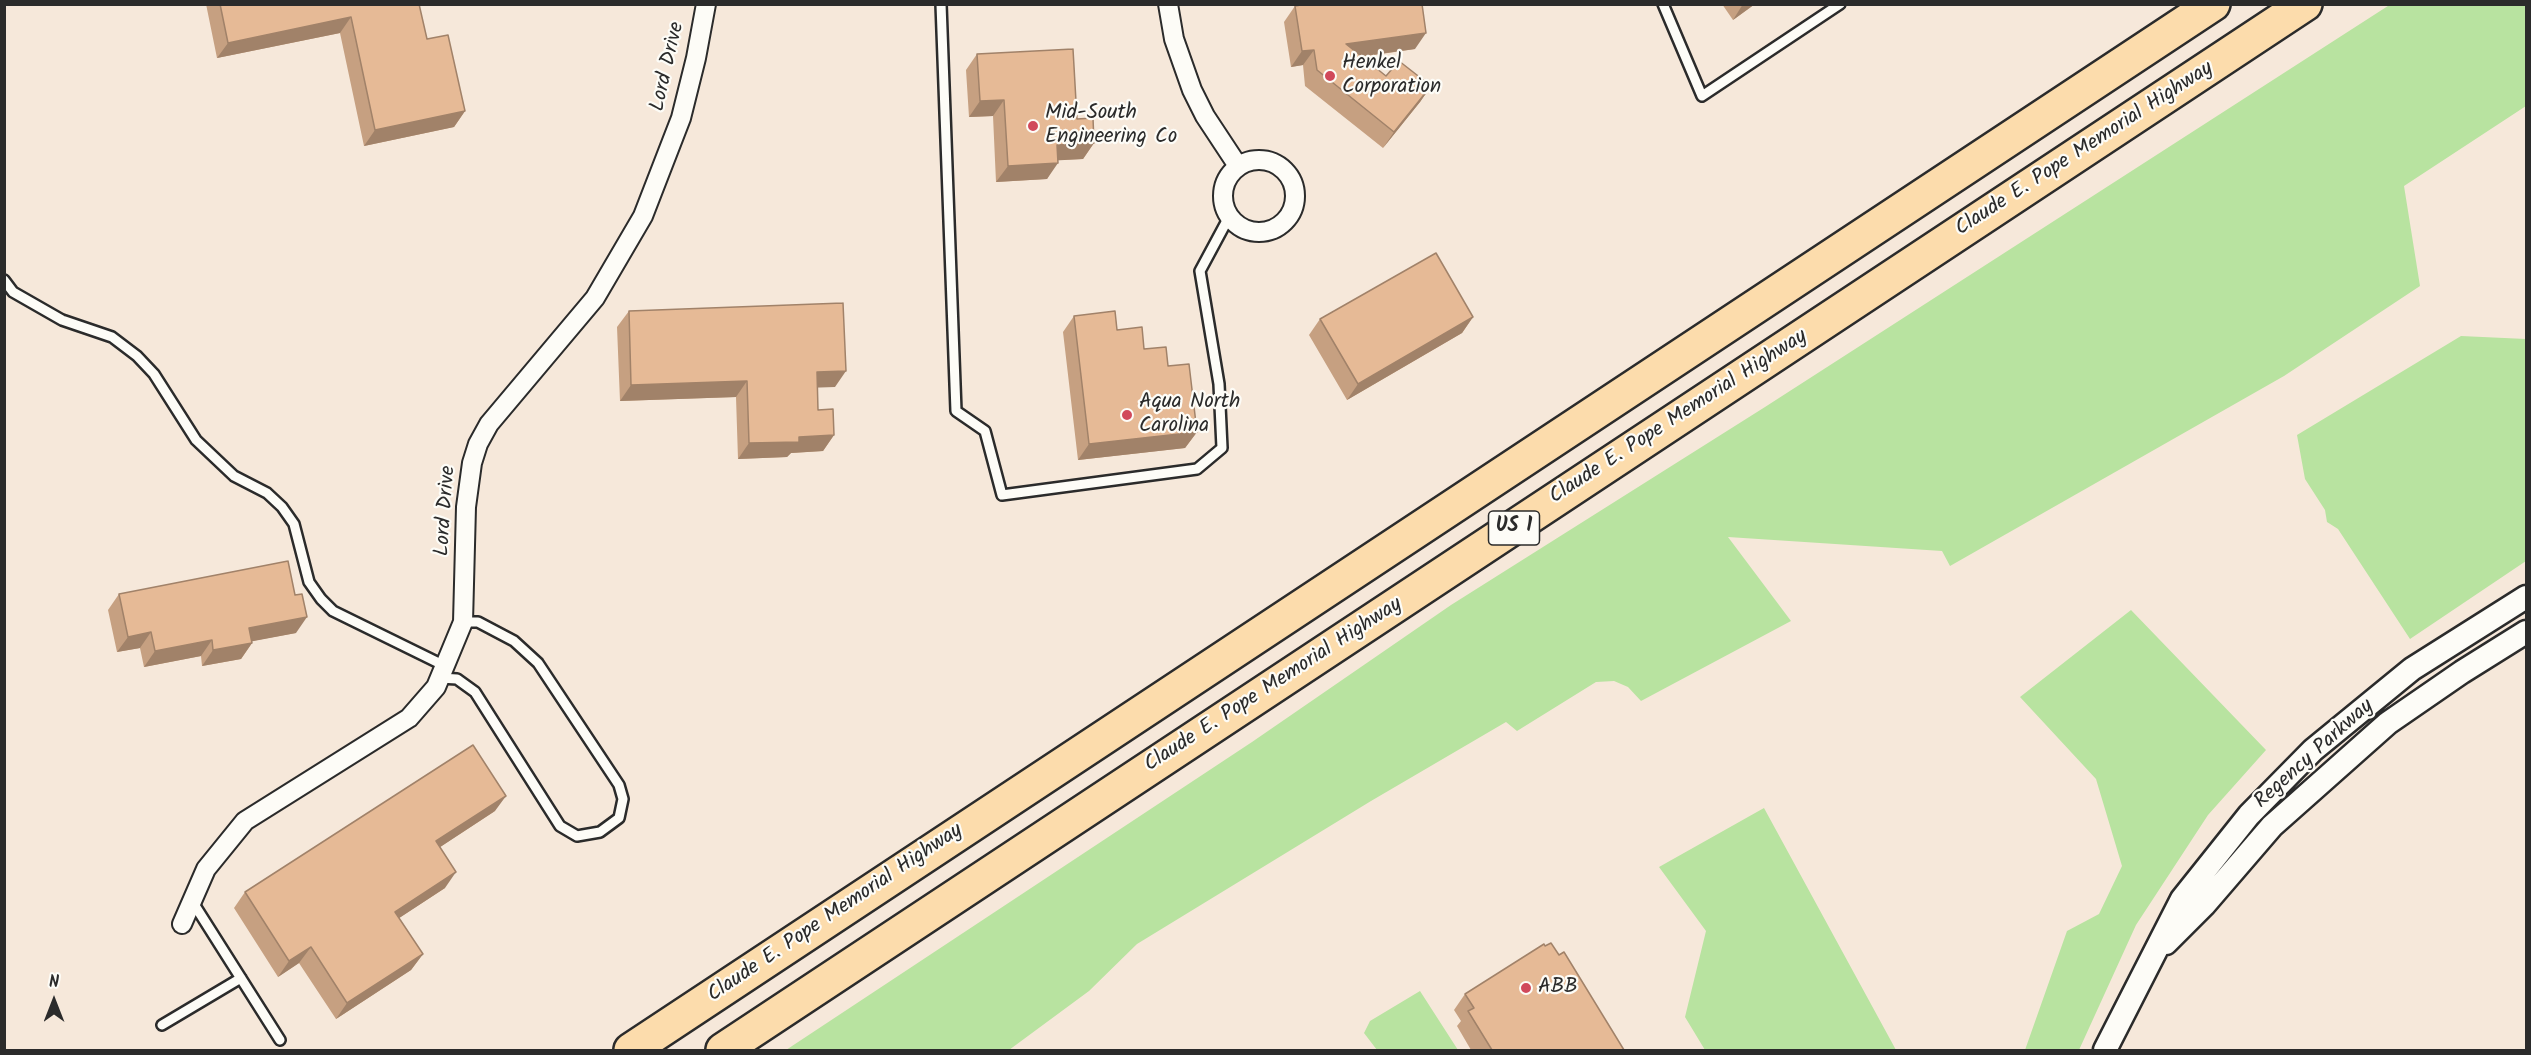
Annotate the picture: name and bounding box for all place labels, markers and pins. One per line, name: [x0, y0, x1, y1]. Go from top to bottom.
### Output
place label: Henkel Corporation: [1342, 51, 1441, 101]
marker: Henkel Corporation: [1323, 69, 1337, 83]
place label: Mid-South Engineering Co: [1045, 101, 1177, 151]
marker: Mid-South Engineering Co: [1026, 119, 1040, 133]
place label: Aqua North Carolina: [1139, 390, 1240, 440]
marker: Aqua North Carolina: [1120, 408, 1134, 422]
place label: ABB: [1538, 975, 1578, 1001]
marker: ABB: [1519, 981, 1533, 995]

